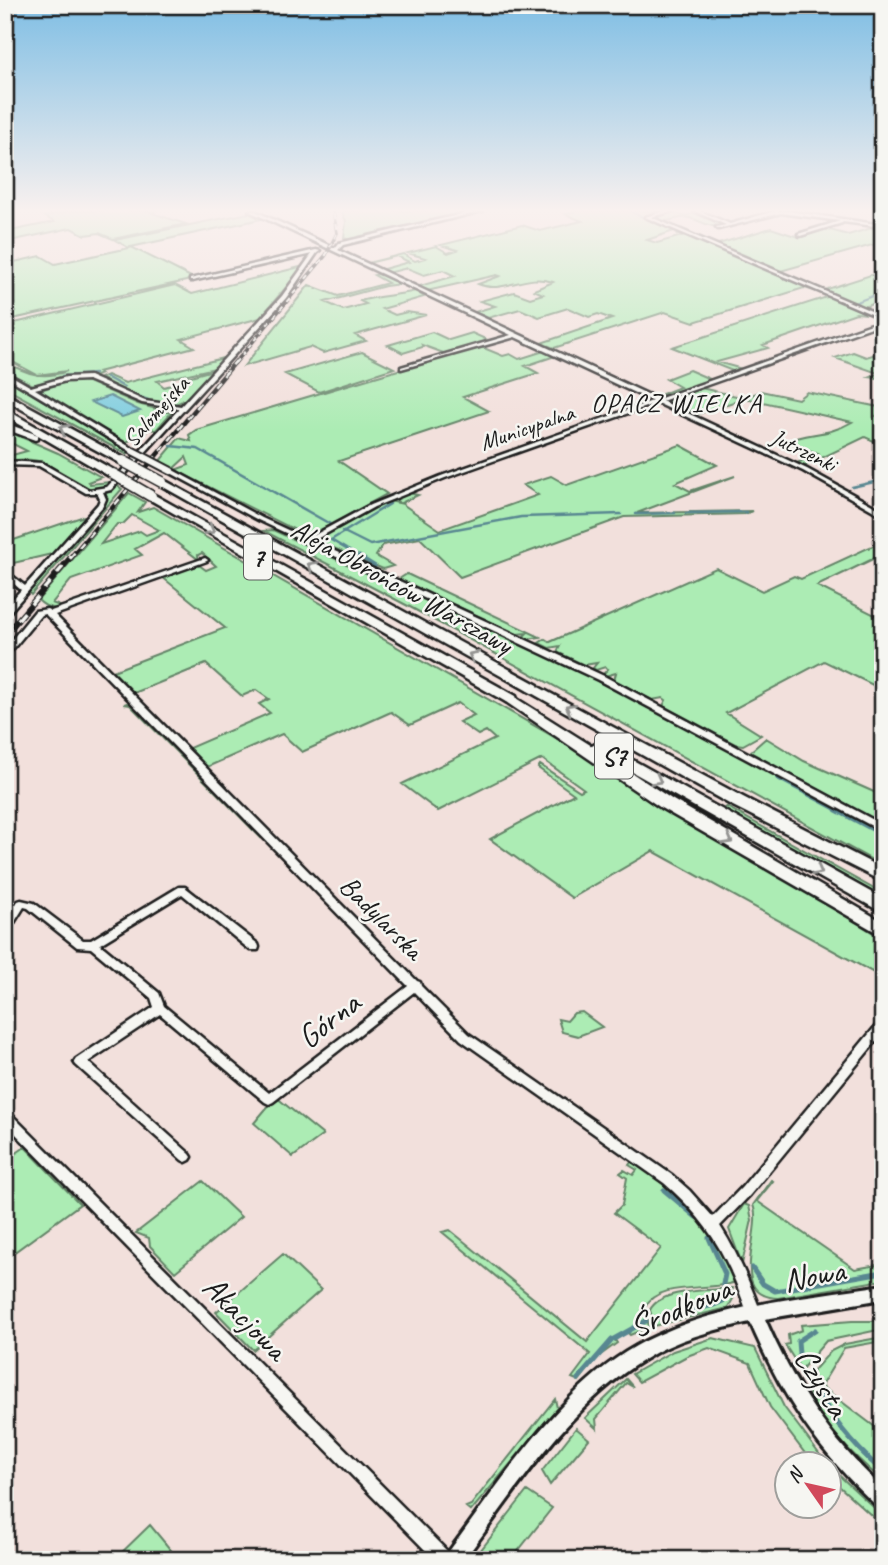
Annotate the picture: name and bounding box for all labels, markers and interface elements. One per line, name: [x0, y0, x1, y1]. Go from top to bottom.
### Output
street label: Salomejska: [117, 368, 197, 453]
district label: OPACZ WIELKA: [591, 387, 763, 420]
street label: Municypalna: [476, 397, 580, 457]
street label: Jutrzenki: [766, 422, 843, 480]
one-way arrow: [59, 424, 72, 437]
street label: Aleja Obrońców Warszawy: [285, 511, 521, 663]
one-way arrow: [203, 522, 215, 535]
road number: 7: [244, 534, 272, 580]
one-way arrow: [306, 561, 319, 574]
one-way arrow: [468, 651, 481, 664]
one-way arrow: [565, 703, 577, 716]
road number: S7: [595, 734, 633, 778]
one-way arrow: [649, 772, 662, 785]
one-way arrow: [721, 832, 734, 845]
one-way arrow: [811, 863, 824, 876]
street label: Badylarska: [332, 868, 433, 969]
street label: Górna: [289, 980, 371, 1058]
street label: Nowa: [780, 1249, 850, 1301]
street label: Akacjowa: [194, 1266, 299, 1371]
street label: Środkowa: [623, 1266, 740, 1347]
street label: Czysta: [785, 1340, 861, 1427]
north arrow: [772, 1450, 842, 1520]
text: N: [781, 1462, 810, 1488]

